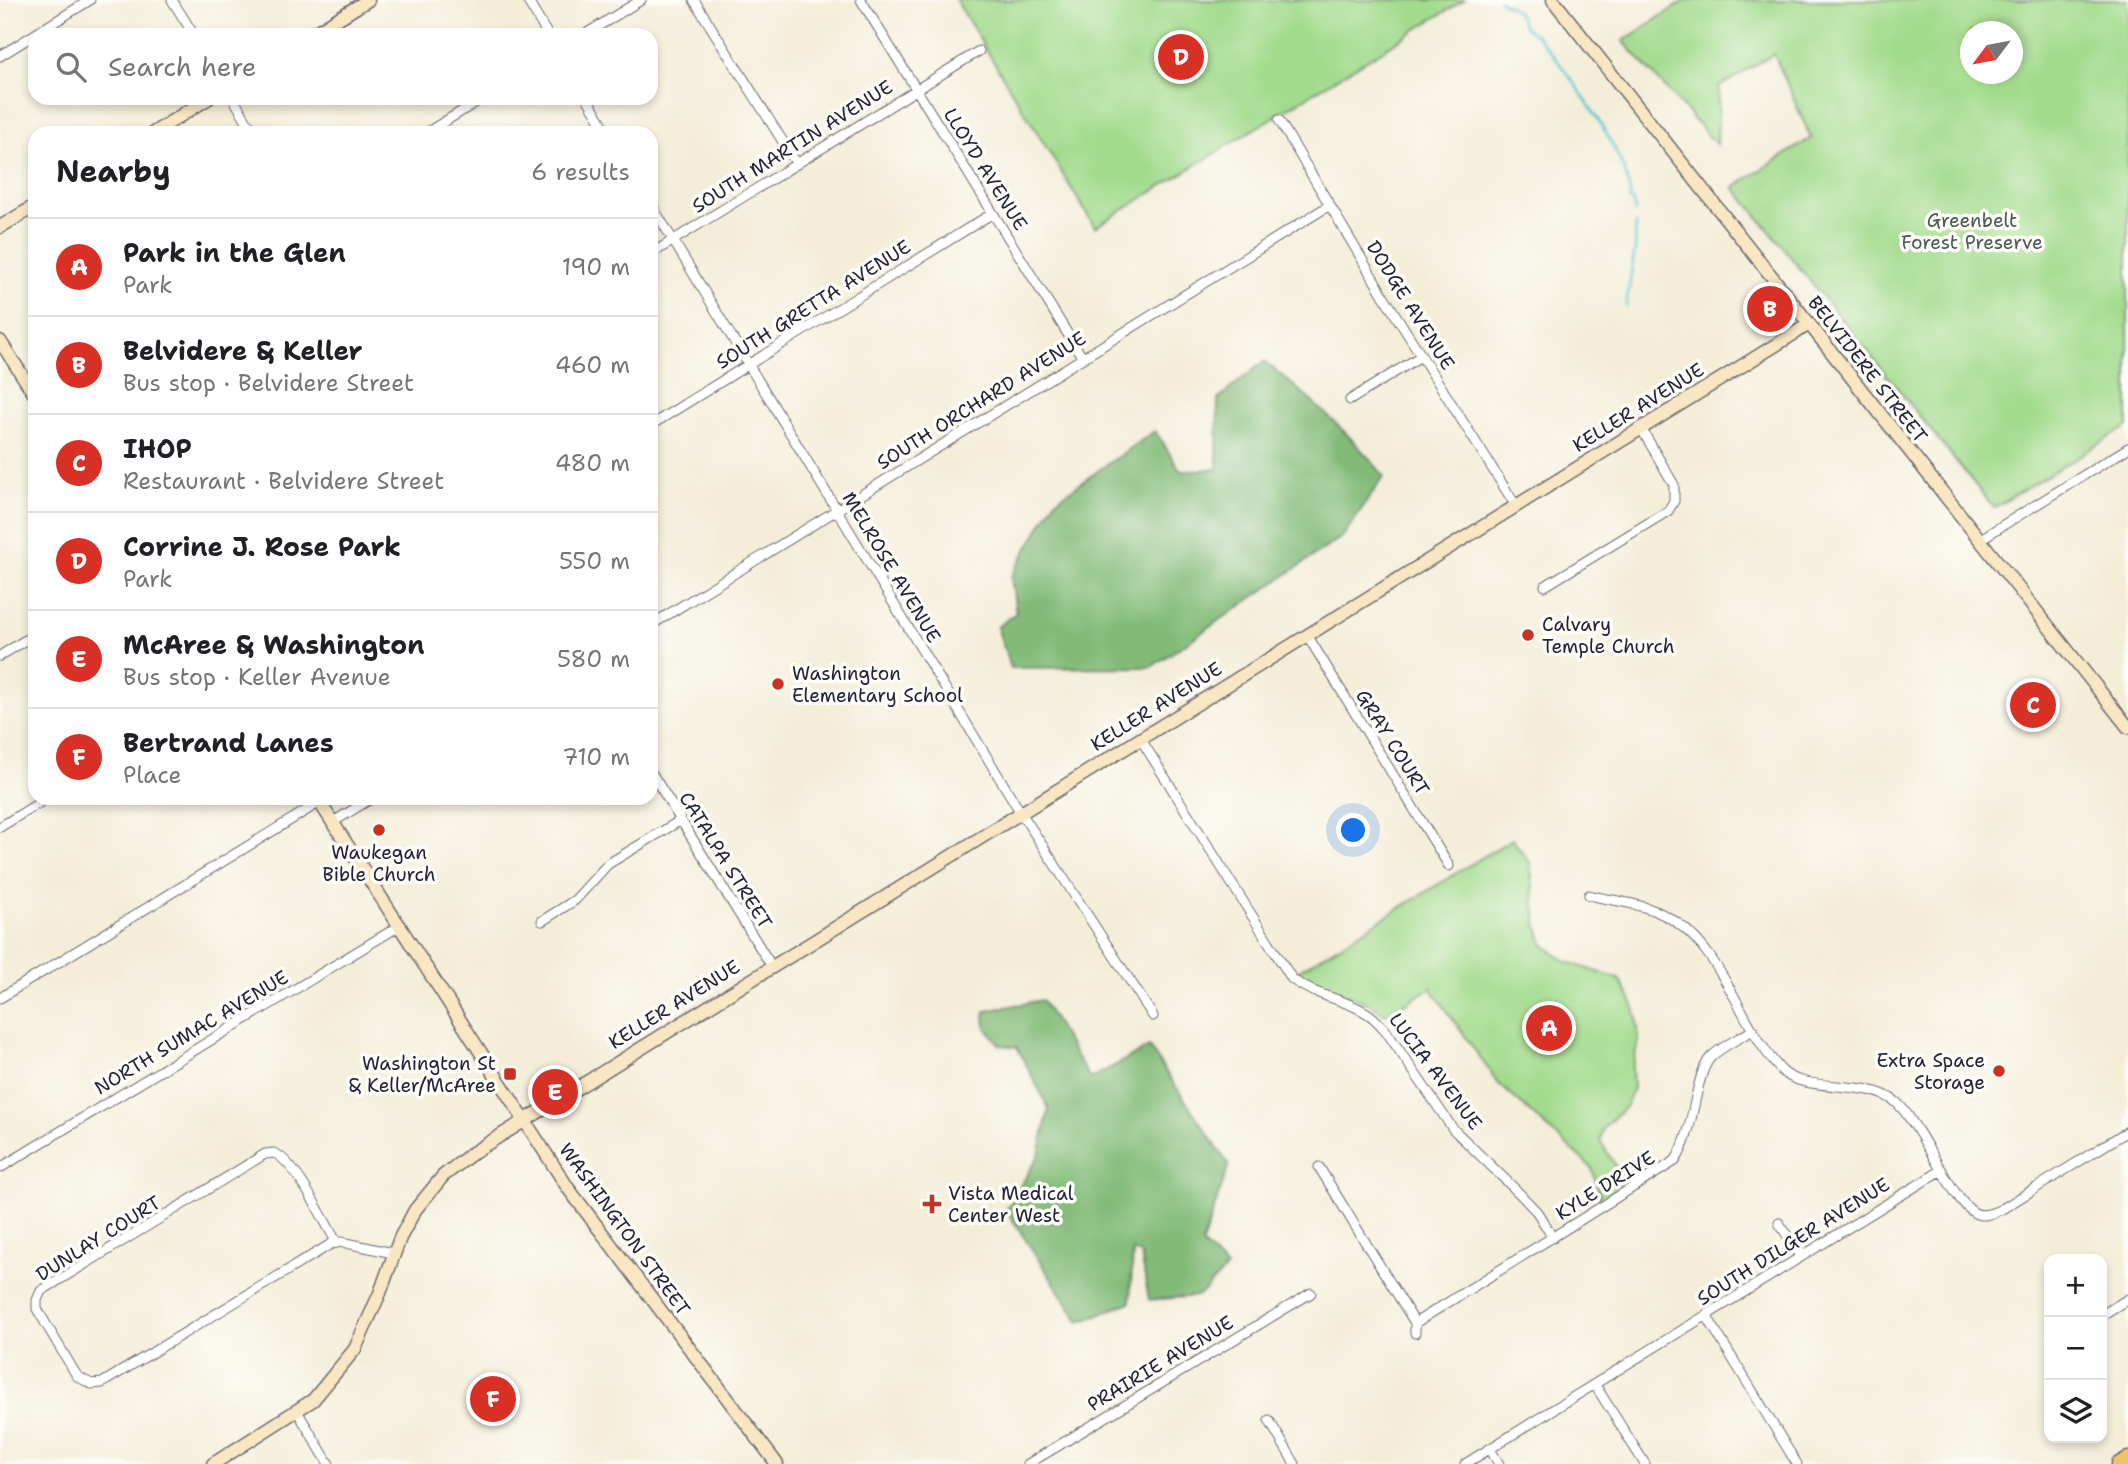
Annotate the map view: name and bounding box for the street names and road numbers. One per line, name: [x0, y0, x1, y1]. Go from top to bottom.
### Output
street label: SOUTH MARTIN AVENUE: [687, 74, 897, 218]
street label: LLOYD AVENUE: [938, 103, 1033, 235]
street label: SOUTH GRETTA AVENUE: [711, 234, 915, 375]
street label: DODGE AVENUE: [1361, 236, 1460, 375]
street label: BELVIDERE STREET: [1802, 291, 1933, 448]
street label: SOUTH ORCHARD AVENUE: [872, 326, 1091, 475]
street label: KELLER AVENUE: [1568, 357, 1709, 458]
street label: MELROSE AVENUE: [837, 487, 947, 647]
street label: KELLER AVENUE: [1086, 656, 1227, 757]
street label: GRAY COURT: [1350, 685, 1435, 800]
street label: CATALPA STREET: [673, 787, 778, 934]
street label: KELLER AVENUE: [604, 954, 745, 1055]
street label: NORTH SUMAC AVENUE: [90, 964, 293, 1100]
street label: LUCIA AVENUE: [1383, 1008, 1488, 1135]
street label: WASHINGTON STREET: [553, 1138, 696, 1321]
street label: KYLE DRIVE: [1551, 1145, 1660, 1226]
street label: SOUTH DILGER AVENUE: [1692, 1172, 1894, 1311]
street label: DUNLAY COURT: [31, 1190, 166, 1287]
street label: PRAIRIE AVENUE: [1083, 1310, 1238, 1417]

